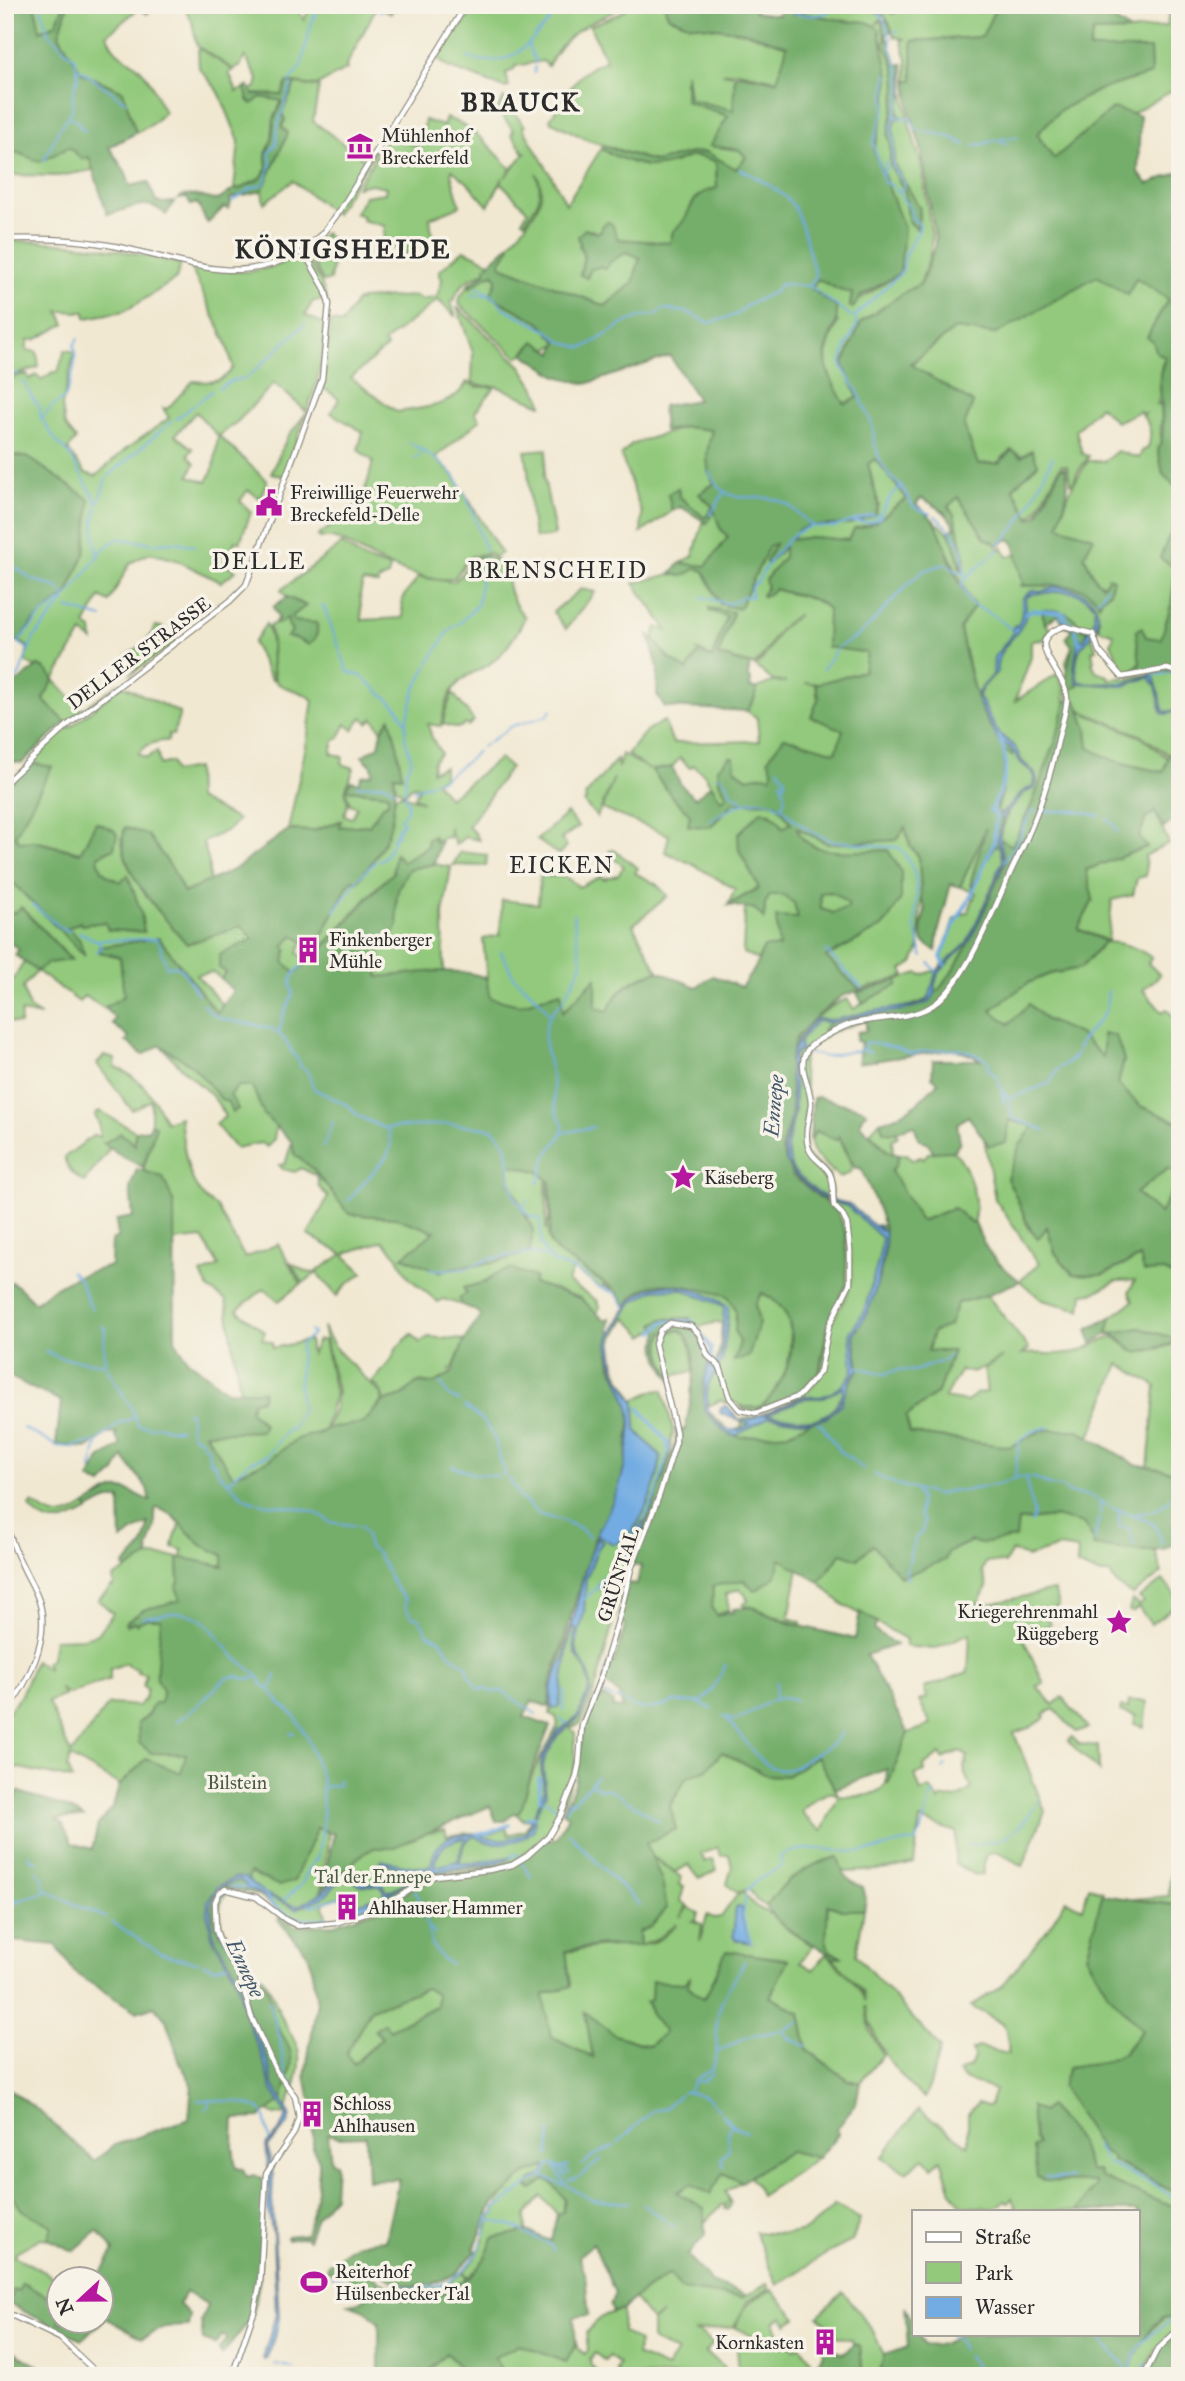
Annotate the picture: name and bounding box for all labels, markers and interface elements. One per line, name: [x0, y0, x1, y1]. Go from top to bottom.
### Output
district label: BRAUCK: [461, 86, 581, 118]
place label: Mühlenhof Breckerfeld: [381, 124, 473, 169]
museum icon: Mühlenhof Breckerfeld: [345, 131, 375, 161]
district label: KÖNIGSHEIDE: [235, 233, 451, 265]
place label: Freiwillige Feuerwehr Breckefeld-Delle: [290, 481, 460, 526]
public building icon: Freiwillige Feuerwehr Breckefeld-Delle: [254, 488, 284, 518]
district label: DELLE: [212, 547, 306, 575]
district label: BRENSCHEID: [468, 556, 648, 584]
street label: DELLER STRASSE: [63, 591, 215, 714]
district label: EICKEN: [509, 851, 615, 879]
place label: Finkenberger Mühle: [329, 928, 433, 973]
building icon: Finkenberger Mühle: [293, 935, 323, 965]
water label: Ennepe: [758, 1073, 790, 1139]
place icon: Käseberg: [668, 1162, 698, 1192]
place label: Käseberg: [704, 1166, 774, 1190]
street label: GRÜNTAL: [592, 1525, 644, 1625]
place label: Kriegerehrenmahl Rüggeberg: [957, 1600, 1099, 1646]
place icon: Kriegerehrenmahl Rüggeberg: [1104, 1607, 1134, 1637]
park label: Bilstein: [207, 1771, 267, 1794]
park label: Tal der Ennepe: [314, 1865, 432, 1888]
building icon: Ahlhauser Hammer: [332, 1892, 362, 1922]
place label: Ahlhauser Hammer: [367, 1896, 524, 1919]
water label: Ennepe: [220, 1933, 270, 2003]
place label: Schloss Ahlhausen: [332, 2092, 415, 2137]
building icon: Schloss Ahlhausen: [297, 2099, 327, 2129]
legend: [912, 2210, 1140, 2336]
text: Straße: [975, 2224, 1031, 2250]
place label: Reiterhof Hülsenbecker Tal: [335, 2260, 470, 2305]
text: Park: [975, 2260, 1013, 2286]
north arrow: [46, 2266, 116, 2336]
sports icon: Reiterhof Hülsenbecker Tal: [299, 2267, 329, 2297]
text: N: [51, 2294, 78, 2318]
text: Wasser: [975, 2294, 1035, 2320]
building icon: Kornkasten: [810, 2327, 840, 2357]
place label: Kornkasten: [715, 2331, 804, 2354]

